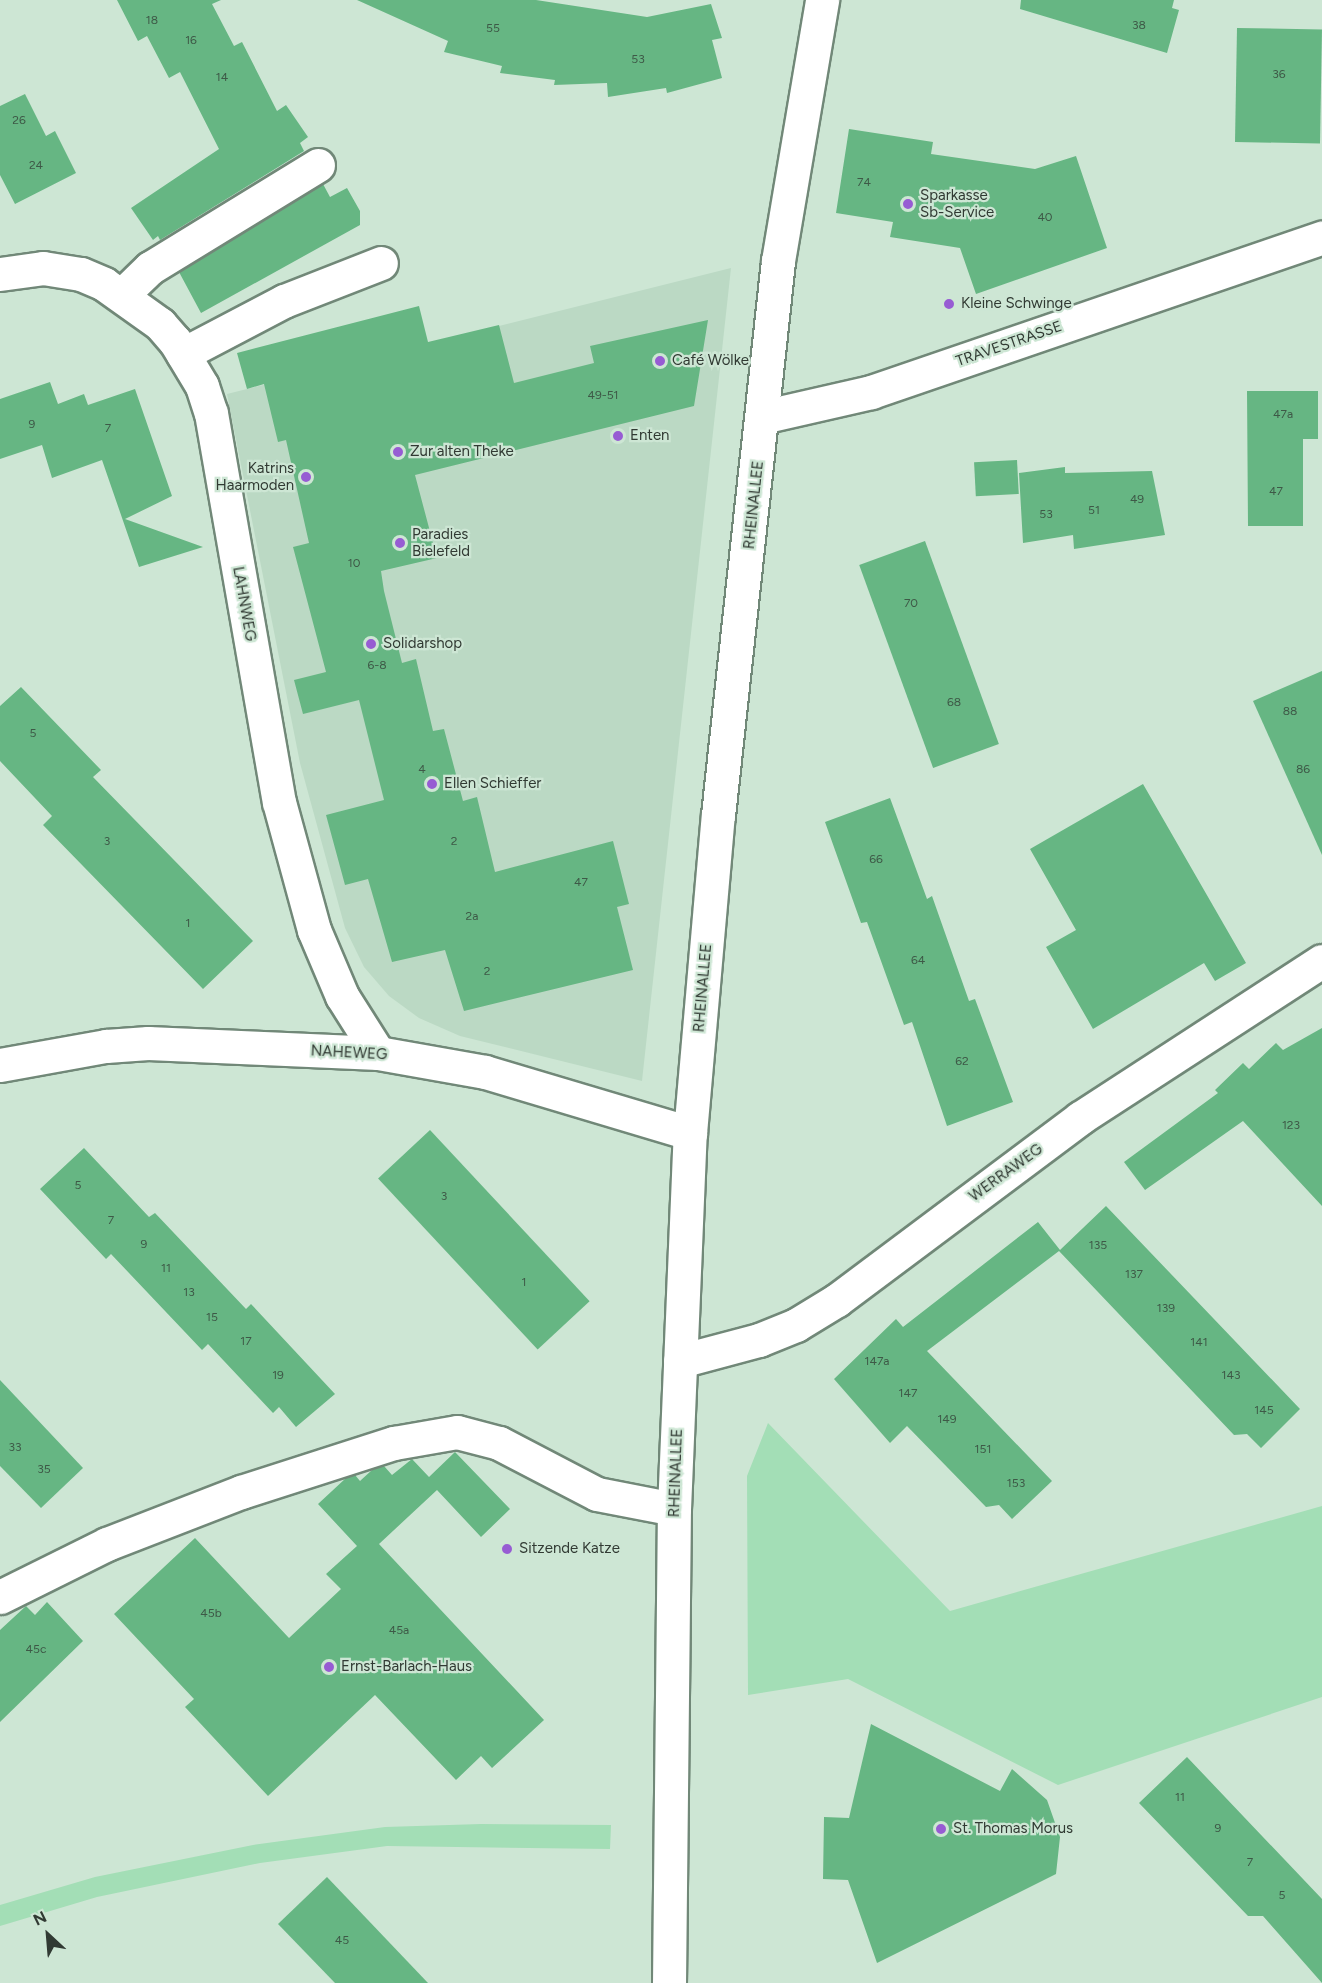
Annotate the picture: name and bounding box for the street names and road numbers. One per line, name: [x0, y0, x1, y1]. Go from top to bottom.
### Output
street label: TRAVESTRASSE: [954, 317, 1064, 371]
street label: RHEINALLEE: [740, 460, 768, 550]
street label: LAHNWEG: [229, 565, 259, 643]
street label: RHEINALLEE: [690, 943, 716, 1033]
street label: NAHEWEG: [310, 1042, 388, 1064]
street label: WERRAWEG: [966, 1140, 1046, 1206]
street label: RHEINALLEE: [665, 1428, 687, 1518]

